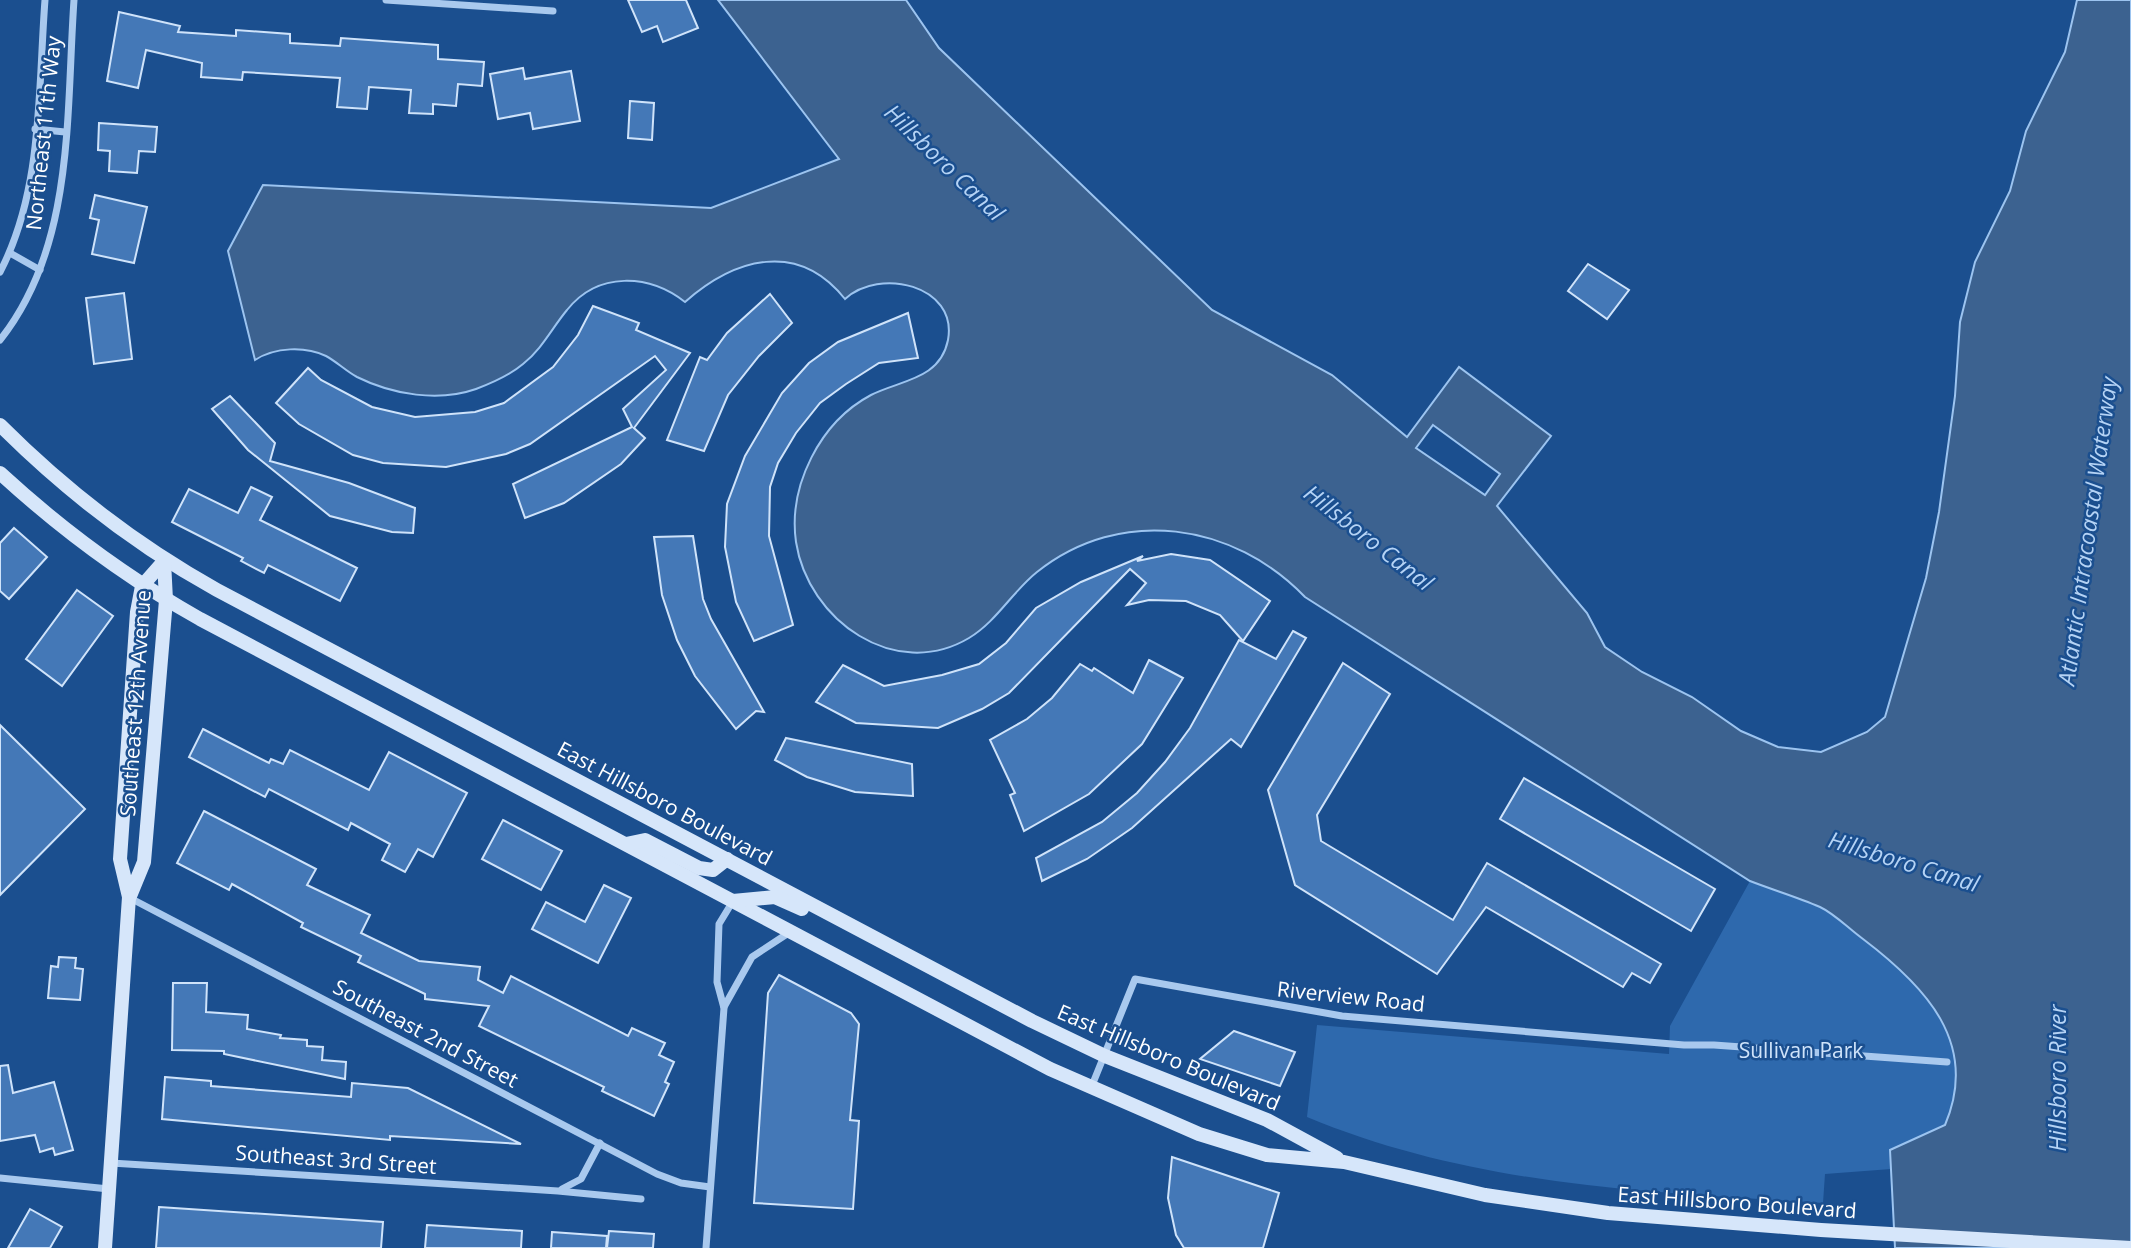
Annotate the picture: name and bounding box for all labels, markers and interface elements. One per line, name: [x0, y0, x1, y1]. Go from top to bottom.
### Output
street label: Northeast 11th Way: [19, 34, 67, 232]
water label: Hillsboro Canal: [878, 96, 1013, 228]
water label: Atlantic Intracoastal Waterway: [2049, 373, 2125, 689]
water label: Hillsboro Canal: [1298, 476, 1441, 598]
street label: Southeast 12th Avenue: [113, 589, 157, 817]
street label: East Hillsboro Boulevard: [553, 734, 777, 872]
water label: Hillsboro Canal: [1825, 823, 1984, 899]
street label: Southeast 2nd Street: [329, 972, 523, 1094]
street label: Riverview Road: [1276, 974, 1426, 1018]
street label: East Hillsboro Boulevard: [1053, 997, 1285, 1117]
water label: Hillsboro River: [2041, 1003, 2073, 1152]
park label: Sullivan Park: [1739, 1036, 1863, 1064]
street label: Southeast 3rd Street: [235, 1138, 437, 1180]
street label: East Hillsboro Boulevard: [1617, 1180, 1857, 1224]

